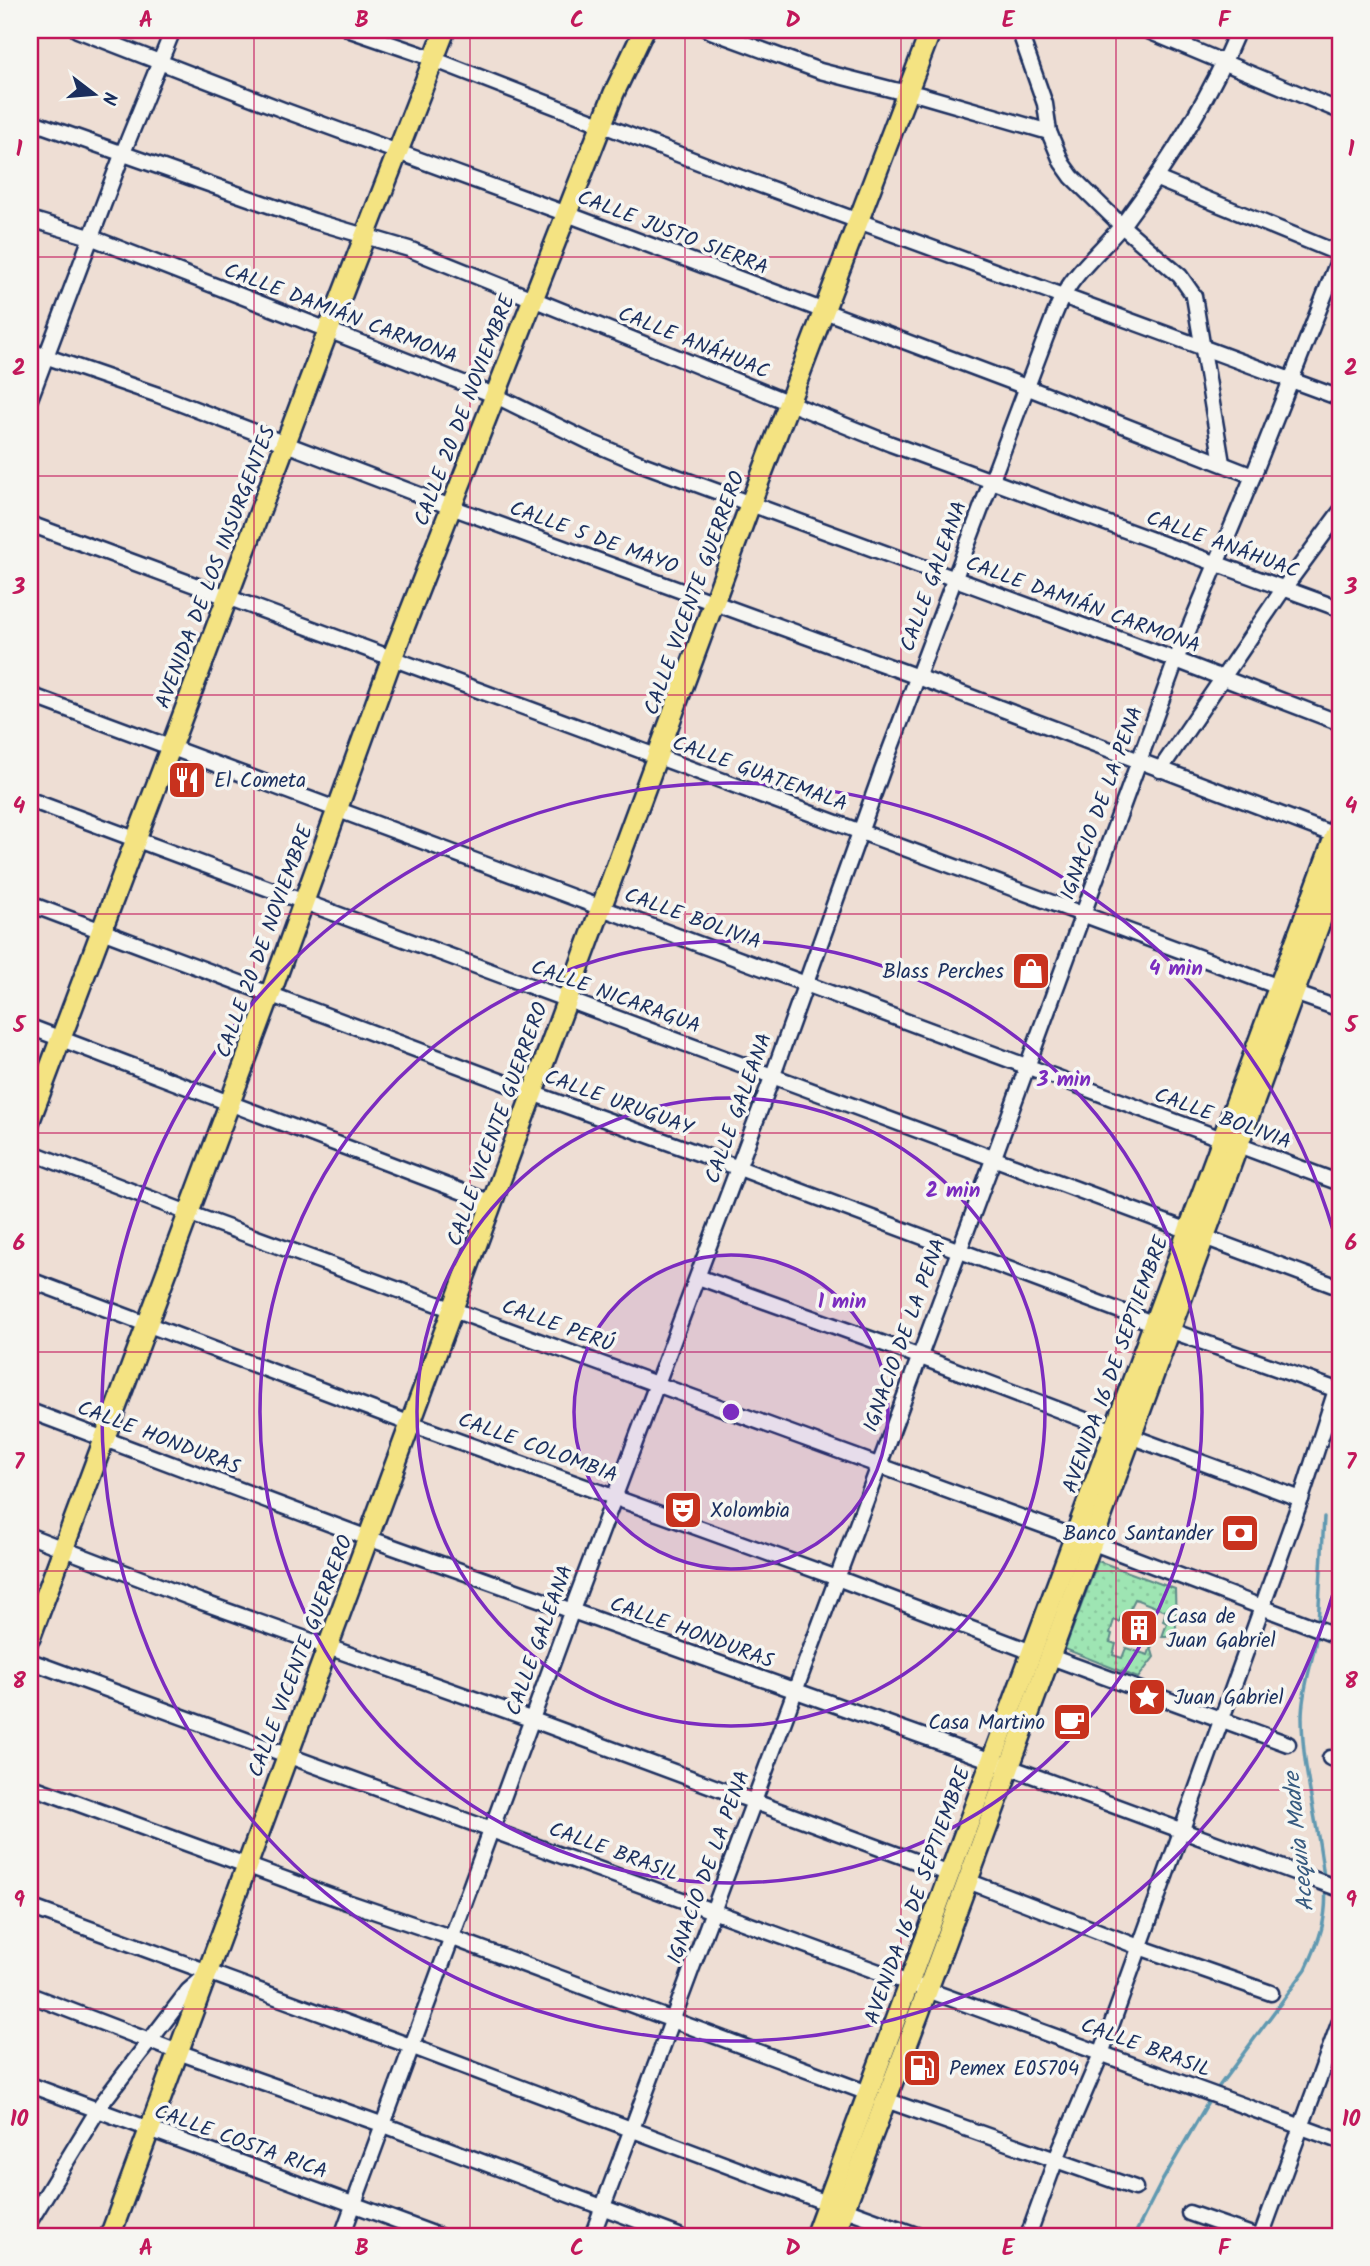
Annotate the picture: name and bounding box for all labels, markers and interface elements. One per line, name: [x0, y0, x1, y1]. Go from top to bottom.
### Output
text: A: [139, 3, 153, 39]
text: B: [355, 3, 369, 39]
text: C: [570, 3, 584, 39]
text: D: [785, 3, 801, 39]
text: E: [1002, 3, 1016, 39]
text: F: [1218, 3, 1232, 39]
north arrow: [60, 60, 130, 130]
text: N: [92, 88, 124, 108]
text: 1: [16, 132, 23, 168]
text: 1: [1348, 132, 1355, 168]
street label: CALLE JUSTO SIERRA: [572, 182, 773, 285]
street label: CALLE DAMIÁN CARMONA: [219, 255, 462, 374]
street label: CALLE 20 DE NOVIEMBRE: [406, 289, 525, 531]
street label: CALLE ANÁHUAC: [613, 298, 774, 389]
text: 2: [12, 351, 26, 387]
text: 2: [1344, 351, 1358, 387]
street label: AVENIDA DE LOS INSURGENTES: [147, 421, 286, 714]
street label: CALLE VICENTE GUERRERO: [636, 467, 755, 720]
street label: CALLE 5 DE MAYO: [505, 493, 683, 584]
street label: CALLE GALEANA: [892, 497, 977, 656]
street label: CALLE ANÁHUAC: [1141, 502, 1304, 588]
street label: CALLE DAMIÁN CARMONA: [960, 548, 1205, 663]
text: 3: [12, 570, 26, 606]
text: 3: [1344, 570, 1358, 606]
street label: IGNACIO DE LA PENA: [1052, 702, 1153, 905]
street label: CALLE GUATEMALA: [667, 727, 852, 821]
restaurant icon: El Cometa: [166, 759, 208, 801]
place label: El Cometa: [214, 765, 306, 798]
text: 4: [13, 789, 26, 825]
text: 4: [1345, 789, 1358, 825]
street label: CALLE 20 DE NOVIEMBRE: [208, 820, 323, 1063]
street label: CALLE BOLIVIA: [619, 879, 766, 959]
shop icon: Blass Perches: [1010, 950, 1052, 992]
street label: CALLE NICARAGUA: [526, 951, 705, 1043]
text: 4 min: [1149, 953, 1203, 986]
place label: Blass Perches: [883, 956, 1004, 989]
street label: CALLE VICENTE GUERRERO: [439, 998, 558, 1251]
text: 5: [12, 1008, 27, 1044]
text: 5: [1344, 1008, 1359, 1044]
street label: CALLE GALEANA: [697, 1029, 782, 1188]
street label: CALLE URUGUAY: [539, 1061, 699, 1146]
text: 3 min: [1036, 1064, 1091, 1097]
street label: CALLE BOLIVIA: [1149, 1079, 1296, 1159]
text: 2 min: [926, 1175, 980, 1208]
text: 6: [13, 1226, 25, 1262]
text: 6: [1345, 1226, 1357, 1262]
street label: AVENIDA 16 DE SEPTIEMBRE: [1054, 1230, 1179, 1498]
street label: IGNACIO DE LA PENA: [855, 1234, 956, 1437]
text: 1 min: [818, 1286, 866, 1319]
street label: CALLE PERÚ: [497, 1291, 618, 1362]
street label: CALLE HONDURAS: [72, 1392, 245, 1485]
centre of rings: [719, 1400, 743, 1424]
street label: CALLE COLOMBIA: [453, 1404, 622, 1493]
text: 7: [14, 1445, 26, 1481]
text: 7: [1346, 1445, 1358, 1481]
theatre icon: Xolombia: [662, 1489, 704, 1531]
place label: Xolombia: [710, 1495, 790, 1528]
bank icon: Banco Santander: [1219, 1512, 1261, 1554]
place label: Banco Santander: [1063, 1518, 1214, 1551]
street label: CALLE VICENTE GUERRERO: [240, 1530, 363, 1783]
street label: CALLE GALEANA: [498, 1561, 583, 1720]
street label: CALLE HONDURAS: [605, 1588, 778, 1678]
place label: Casa de Juan Gabriel: [1166, 1601, 1276, 1658]
building icon: Casa de Juan Gabriel: [1118, 1607, 1160, 1649]
text: 8: [12, 1664, 26, 1700]
text: 8: [1344, 1664, 1358, 1700]
place icon: Juan Gabriel: [1126, 1676, 1168, 1718]
place label: Juan Gabriel: [1174, 1682, 1284, 1715]
cafe icon: Casa Martino: [1051, 1701, 1093, 1743]
place label: Casa Martino: [928, 1707, 1045, 1740]
street label: AVENIDA 16 DE SEPTIEMBRE: [856, 1761, 981, 2029]
street label: IGNACIO DE LA PENA: [659, 1766, 760, 1969]
water label: Acequia Madre: [1274, 1767, 1325, 1913]
street label: CALLE BRASIL: [544, 1814, 683, 1891]
text: 9: [13, 1883, 25, 1919]
text: 9: [1345, 1883, 1357, 1919]
street label: CALLE BRASIL: [1076, 2010, 1215, 2087]
fuel station icon: Pemex E05704: [901, 2047, 943, 2089]
place label: Pemex E05704: [949, 2053, 1079, 2086]
street label: CALLE COSTA RICA: [149, 2096, 332, 2189]
text: 10: [10, 2102, 29, 2138]
text: 10: [1342, 2102, 1361, 2138]
text: A: [139, 2231, 153, 2266]
text: B: [355, 2231, 369, 2266]
text: C: [570, 2231, 584, 2266]
text: D: [785, 2231, 801, 2266]
text: E: [1002, 2231, 1016, 2266]
text: F: [1218, 2231, 1232, 2266]

